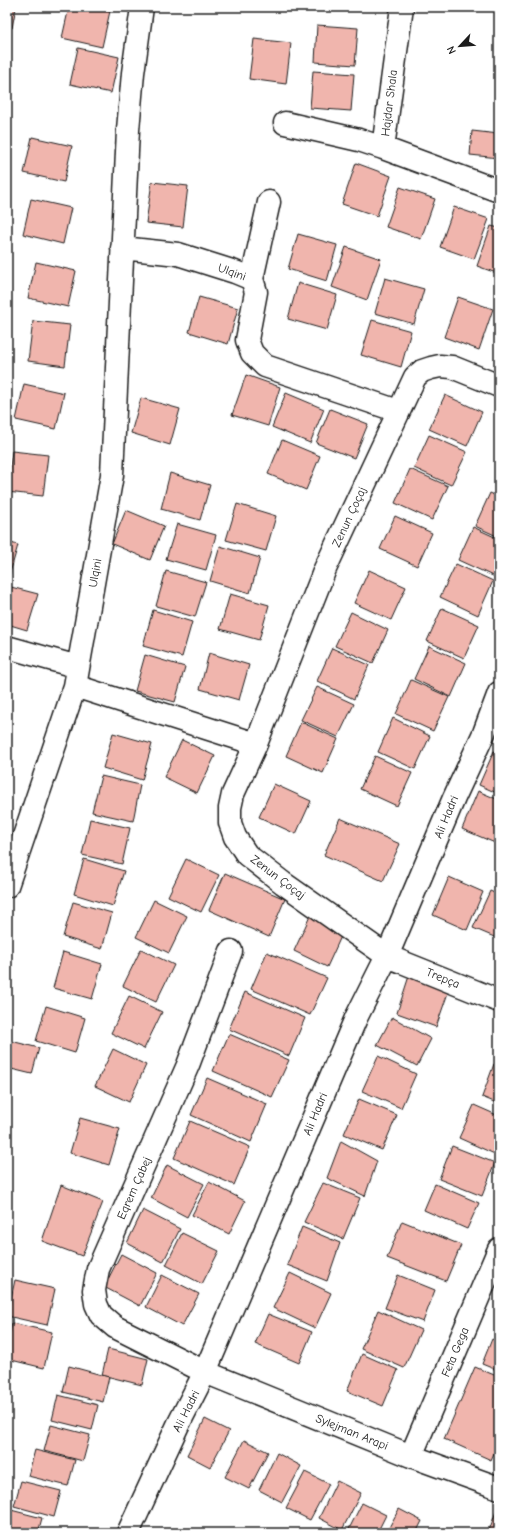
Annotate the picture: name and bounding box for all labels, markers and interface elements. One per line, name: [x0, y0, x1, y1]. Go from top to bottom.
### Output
north arrow: [440, 26, 480, 66]
text: N: [444, 44, 459, 56]
street label: Hajdar Shala: [378, 69, 400, 137]
street label: Ulqini: [216, 260, 248, 284]
street label: Zenun Çoçaj: [329, 485, 369, 549]
street label: Ulqini: [86, 557, 104, 589]
street label: Ali Hadri: [431, 794, 461, 840]
street label: Zenun Çoçaj: [248, 852, 308, 902]
street label: Trepça: [424, 965, 462, 991]
street label: Ali Hadri: [300, 1091, 330, 1137]
street label: Eqrem Çabej: [114, 1155, 154, 1221]
street label: Feta Gega: [438, 1325, 472, 1379]
street label: Ali Hadri: [170, 1388, 202, 1434]
street label: Sylejman Arapi: [314, 1411, 390, 1453]

